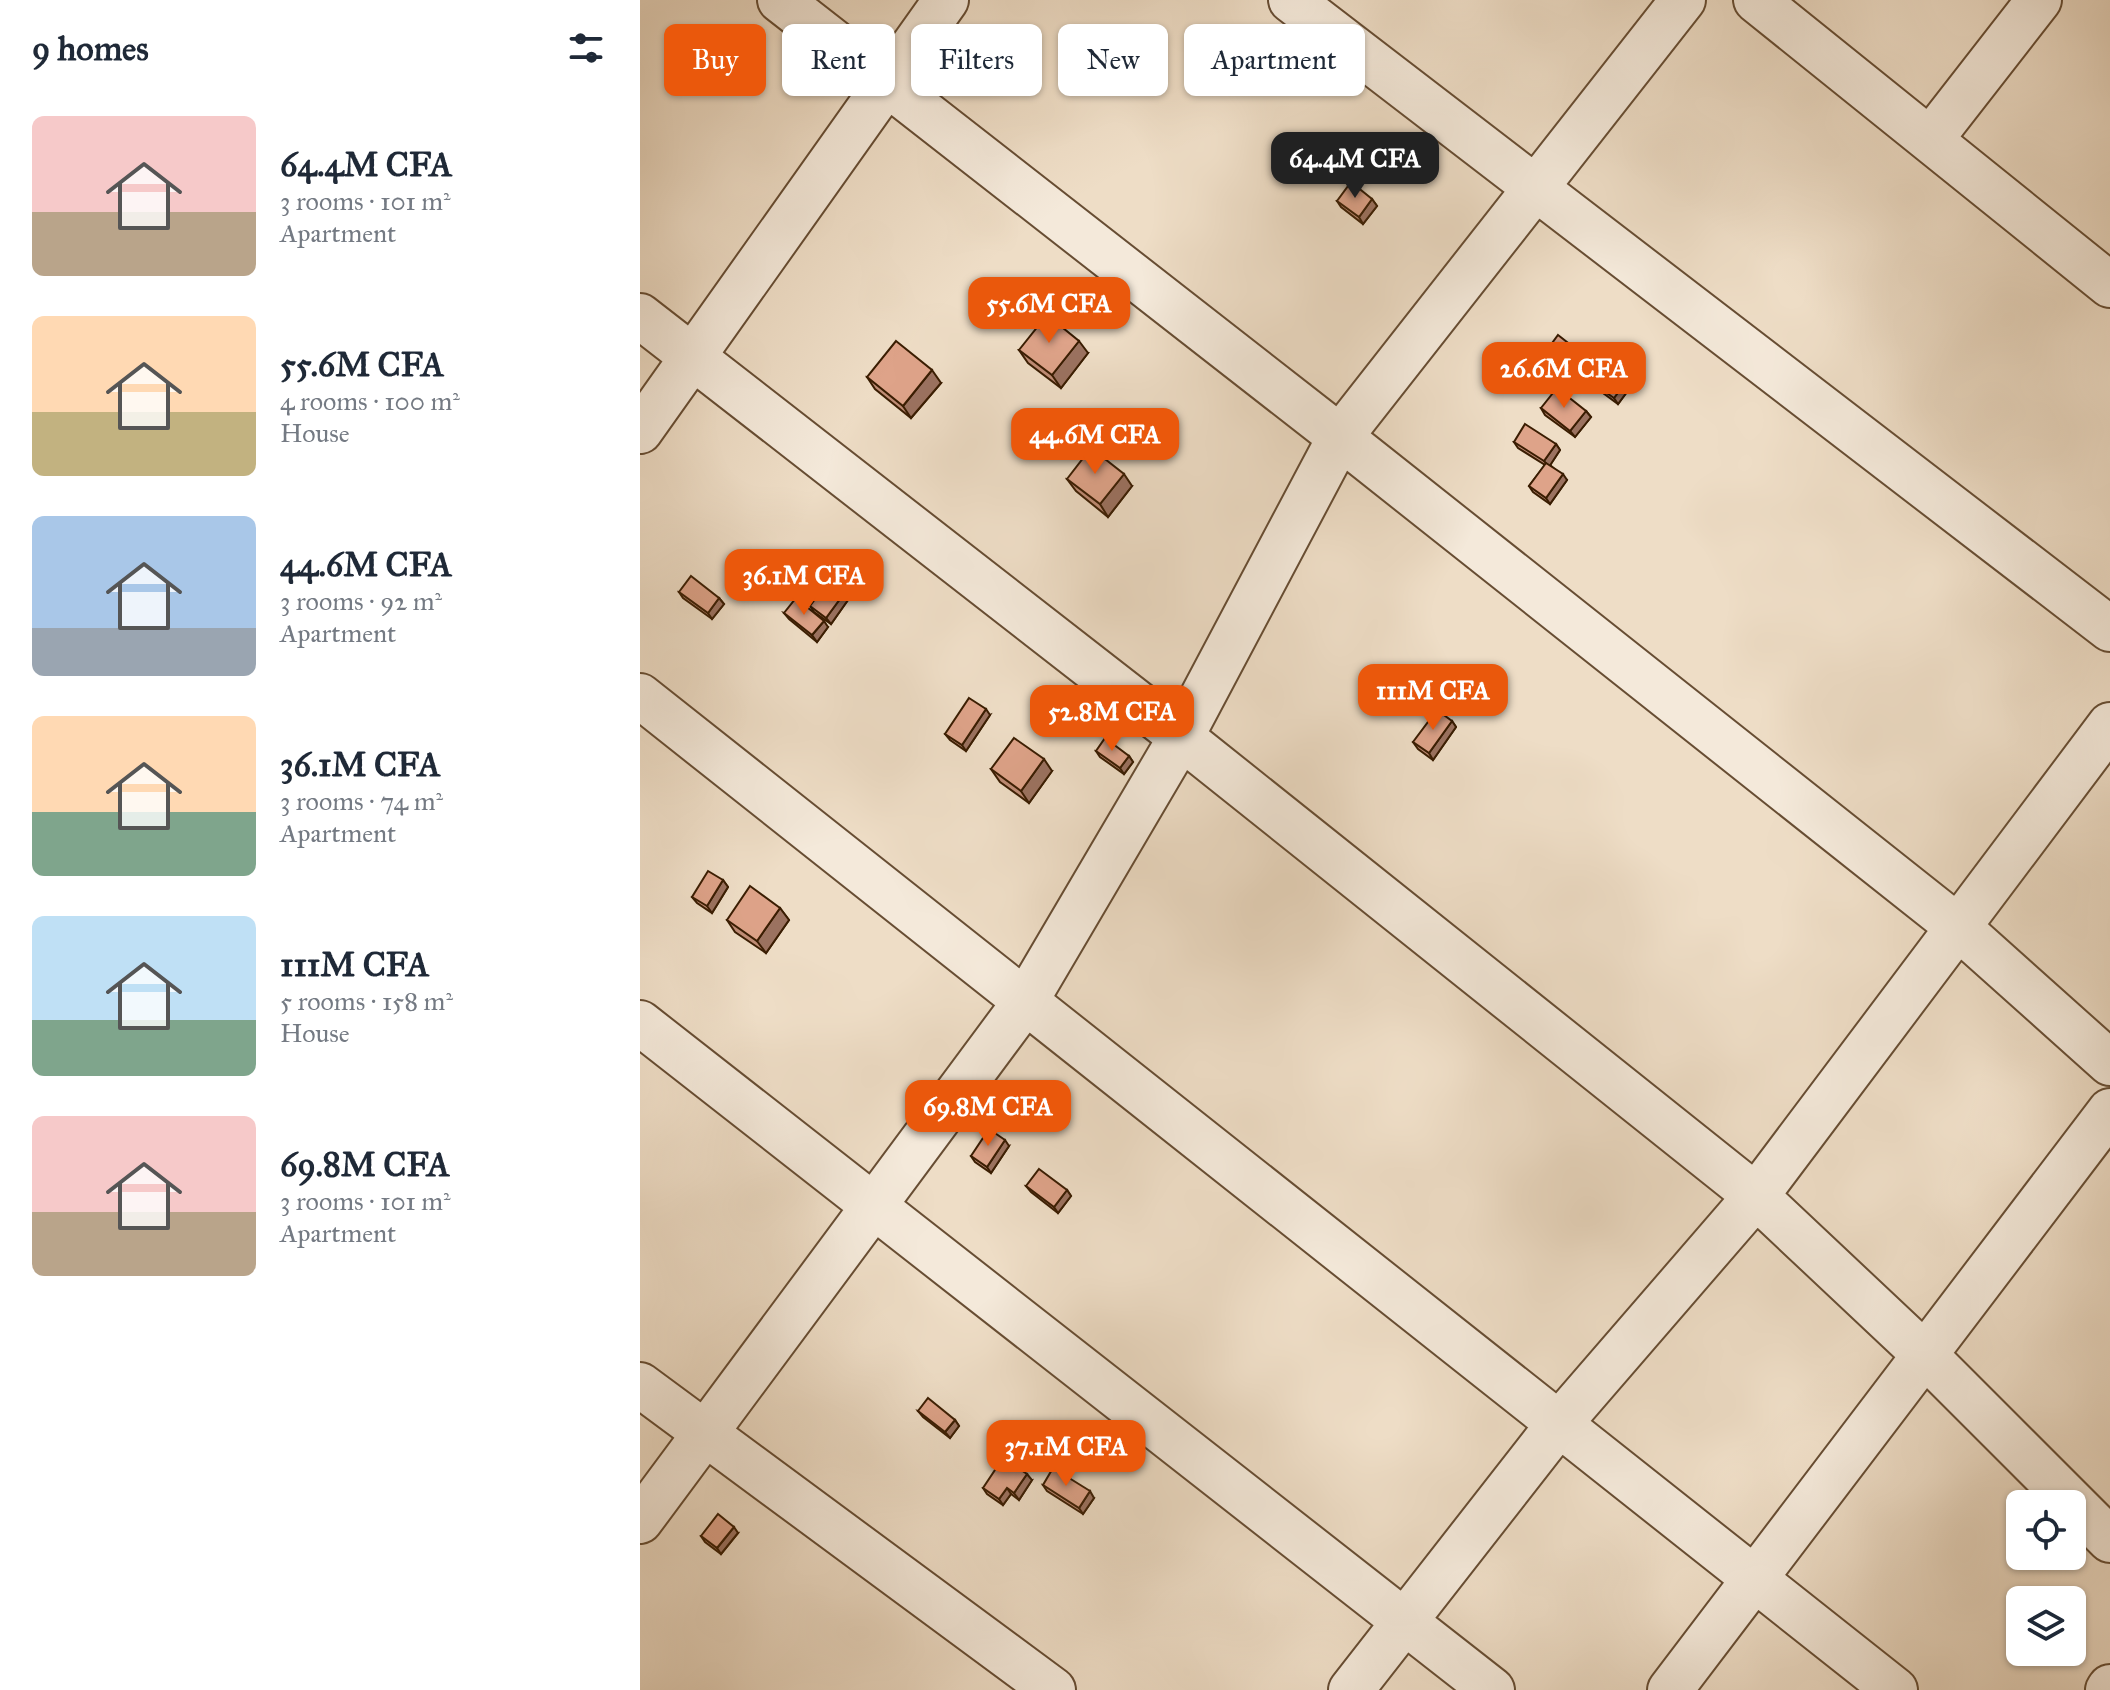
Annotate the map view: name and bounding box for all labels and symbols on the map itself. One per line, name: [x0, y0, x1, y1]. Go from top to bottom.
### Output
pin: 64.4M CFA: [1263, 132, 1447, 200]
pin: 55.6M CFA: [957, 277, 1141, 345]
pin: 26.6M CFA: [1472, 342, 1656, 410]
pin: 44.6M CFA: [1003, 408, 1187, 476]
pin: 36.1M CFA: [712, 549, 896, 617]
pin: 111M CFA: [1350, 664, 1516, 732]
pin: 52.8M CFA: [1020, 685, 1204, 753]
pin: 69.8M CFA: [896, 1080, 1080, 1148]
pin: 37.1M CFA: [974, 1420, 1158, 1488]

